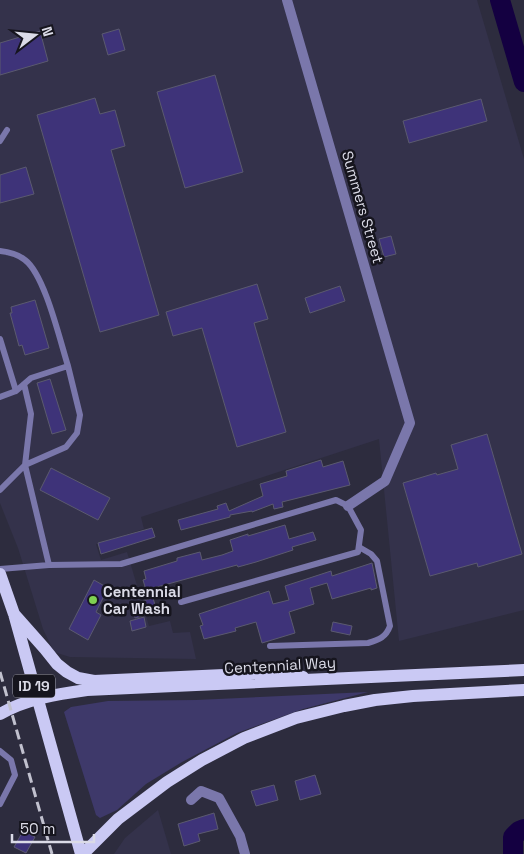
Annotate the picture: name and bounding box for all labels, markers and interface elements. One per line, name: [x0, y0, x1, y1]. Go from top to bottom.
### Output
north arrow: [10, 10, 60, 60]
text: N: [38, 24, 57, 38]
street label: Summers Street: [338, 149, 388, 266]
place label: Centennial Car Wash: [103, 582, 181, 618]
marker: Centennial Car Wash: [87, 594, 99, 606]
street label: Centennial Way: [224, 653, 336, 677]
road number: ID 19: [13, 674, 55, 698]
scale bar: [12, 812, 95, 844]
text: 50 m: [20, 819, 55, 838]

